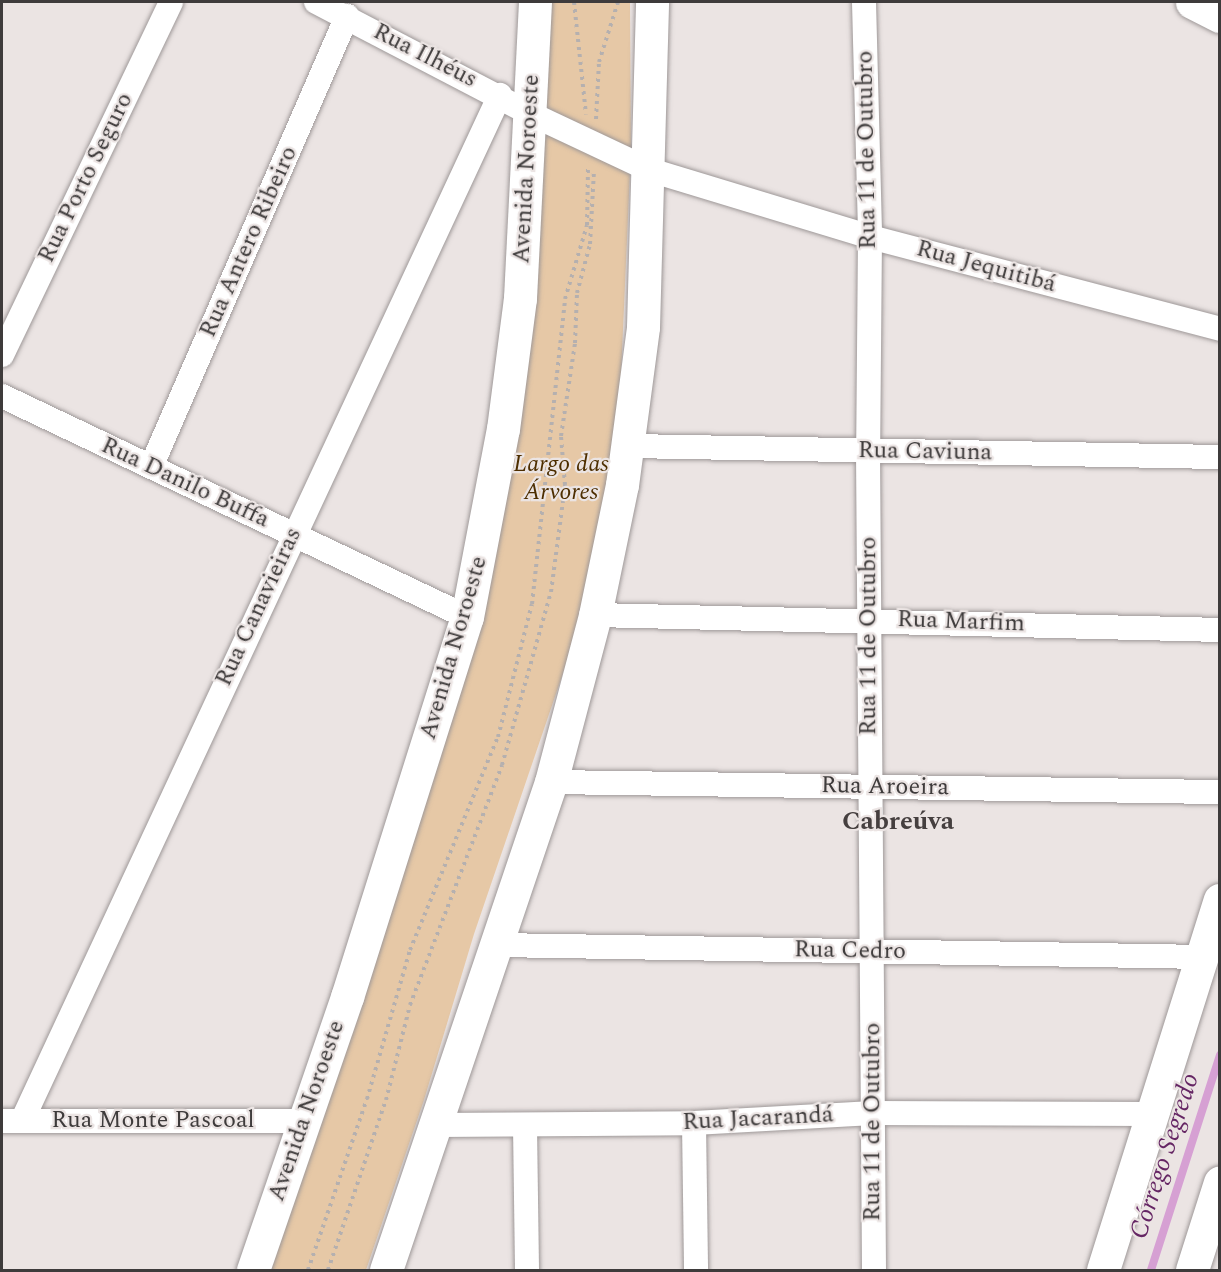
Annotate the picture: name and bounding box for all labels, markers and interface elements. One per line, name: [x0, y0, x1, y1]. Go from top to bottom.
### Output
street label: Rua Ilhéus: [368, 18, 482, 94]
street label: Rua 11 de Outubro: [851, 50, 883, 250]
street label: Avenida Noroeste: [508, 74, 546, 264]
street label: Rua Porto Seguro: [32, 88, 140, 268]
street label: Rua Antero Ribeiro: [194, 142, 304, 342]
street label: Rua Jequitibá: [913, 235, 1059, 299]
street label: Rua Danilo Buffa: [96, 431, 274, 535]
street label: Rua Caviuna: [858, 436, 992, 468]
park label: Largo das Árvores: [513, 451, 609, 507]
street label: Rua Canavieiras: [210, 523, 308, 691]
street label: Rua 11 de Outubro: [855, 537, 883, 735]
street label: Avenida Noroeste: [414, 553, 494, 743]
street label: Rua Marfim: [897, 605, 1025, 639]
street label: Rua Aroeira: [821, 771, 949, 803]
district label: Cabreúva: [842, 806, 954, 838]
street label: Rua Cedro: [794, 936, 906, 966]
street label: Avenida Noroeste: [263, 1017, 351, 1205]
street label: Rua 11 de Outubro: [859, 1023, 887, 1221]
water label: Córrego Segredo: [1124, 1069, 1206, 1243]
street label: Rua Jacarandá: [682, 1101, 834, 1137]
street label: Rua Monte Pascoal: [51, 1107, 255, 1135]

